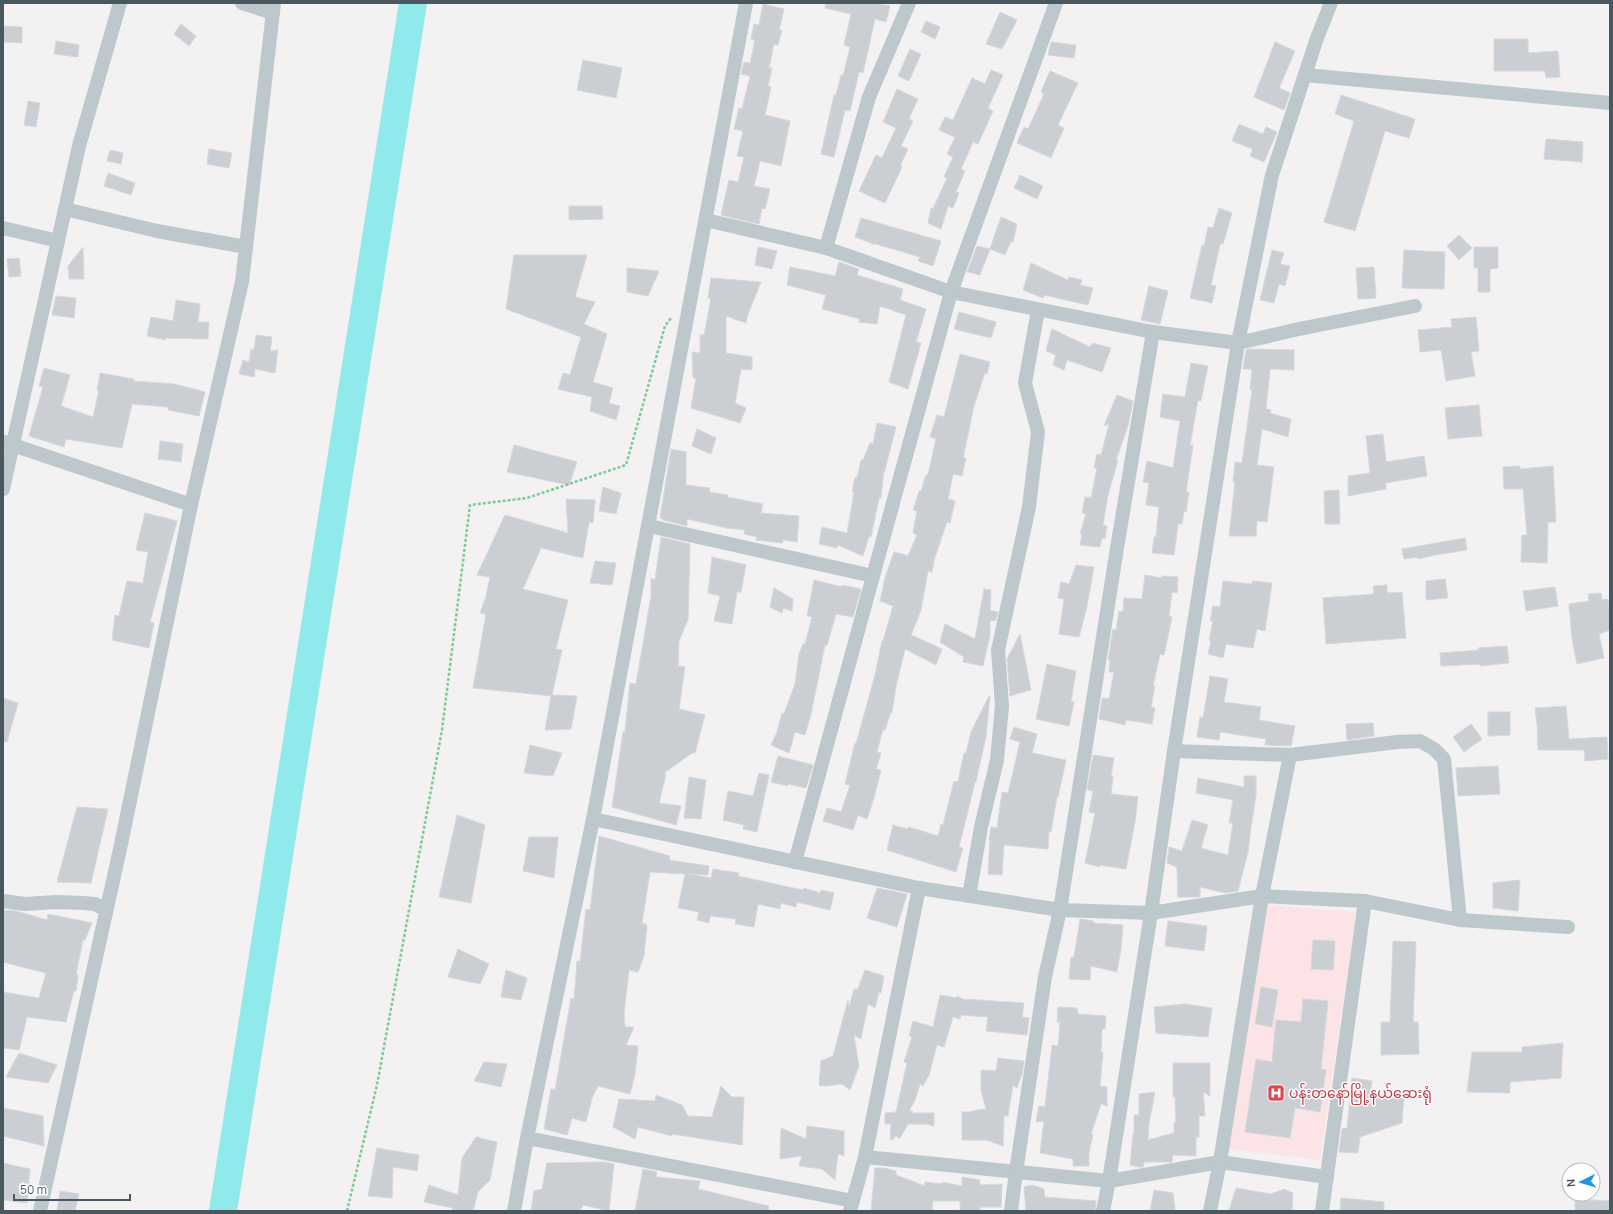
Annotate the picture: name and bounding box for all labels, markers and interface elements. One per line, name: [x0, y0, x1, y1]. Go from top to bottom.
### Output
hospital icon: ပန်းတနော်မြို့နယ်ဆေးရုံ: [1266, 1083, 1286, 1103]
place label: ပန်းတနော်မြို့နယ်ဆေးရုံ: [1289, 1083, 1432, 1105]
north arrow: [1561, 1162, 1601, 1202]
scale bar: [14, 1176, 130, 1202]
text: N: [1563, 1178, 1578, 1188]
text: 50 m: [20, 1181, 47, 1198]

